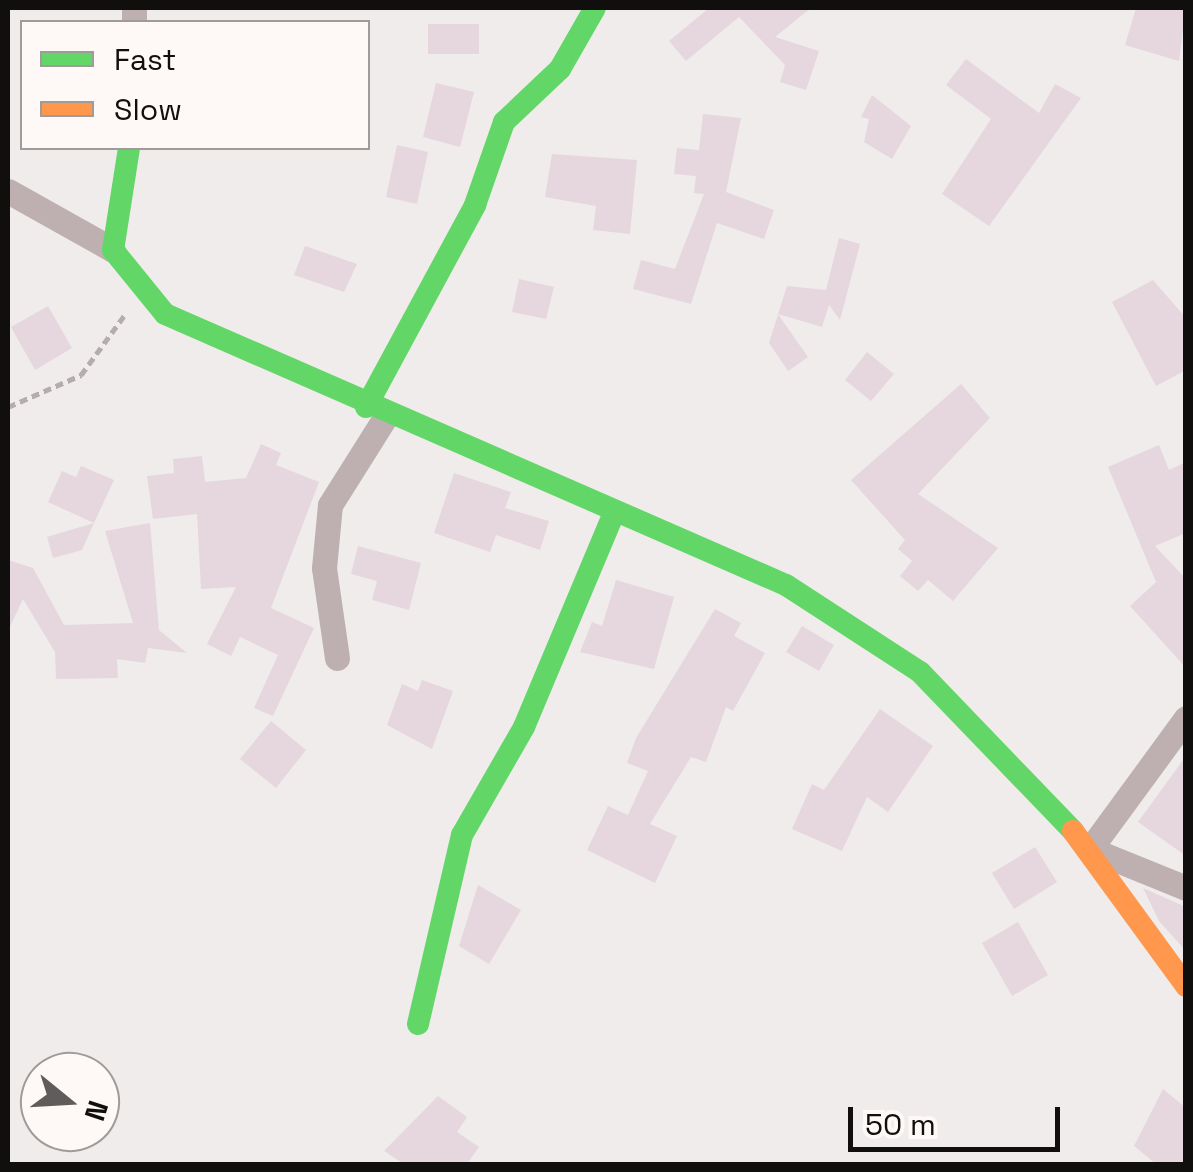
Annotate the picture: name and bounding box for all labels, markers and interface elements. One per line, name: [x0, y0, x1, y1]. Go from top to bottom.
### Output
legend: [20, 20, 370, 150]
text: Fast: [114, 40, 176, 79]
text: Slow: [114, 90, 182, 129]
north arrow: [20, 1052, 120, 1152]
scale bar: [853, 1087, 1066, 1149]
text: N: [77, 1096, 117, 1125]
text: 50 m: [865, 1105, 936, 1144]

